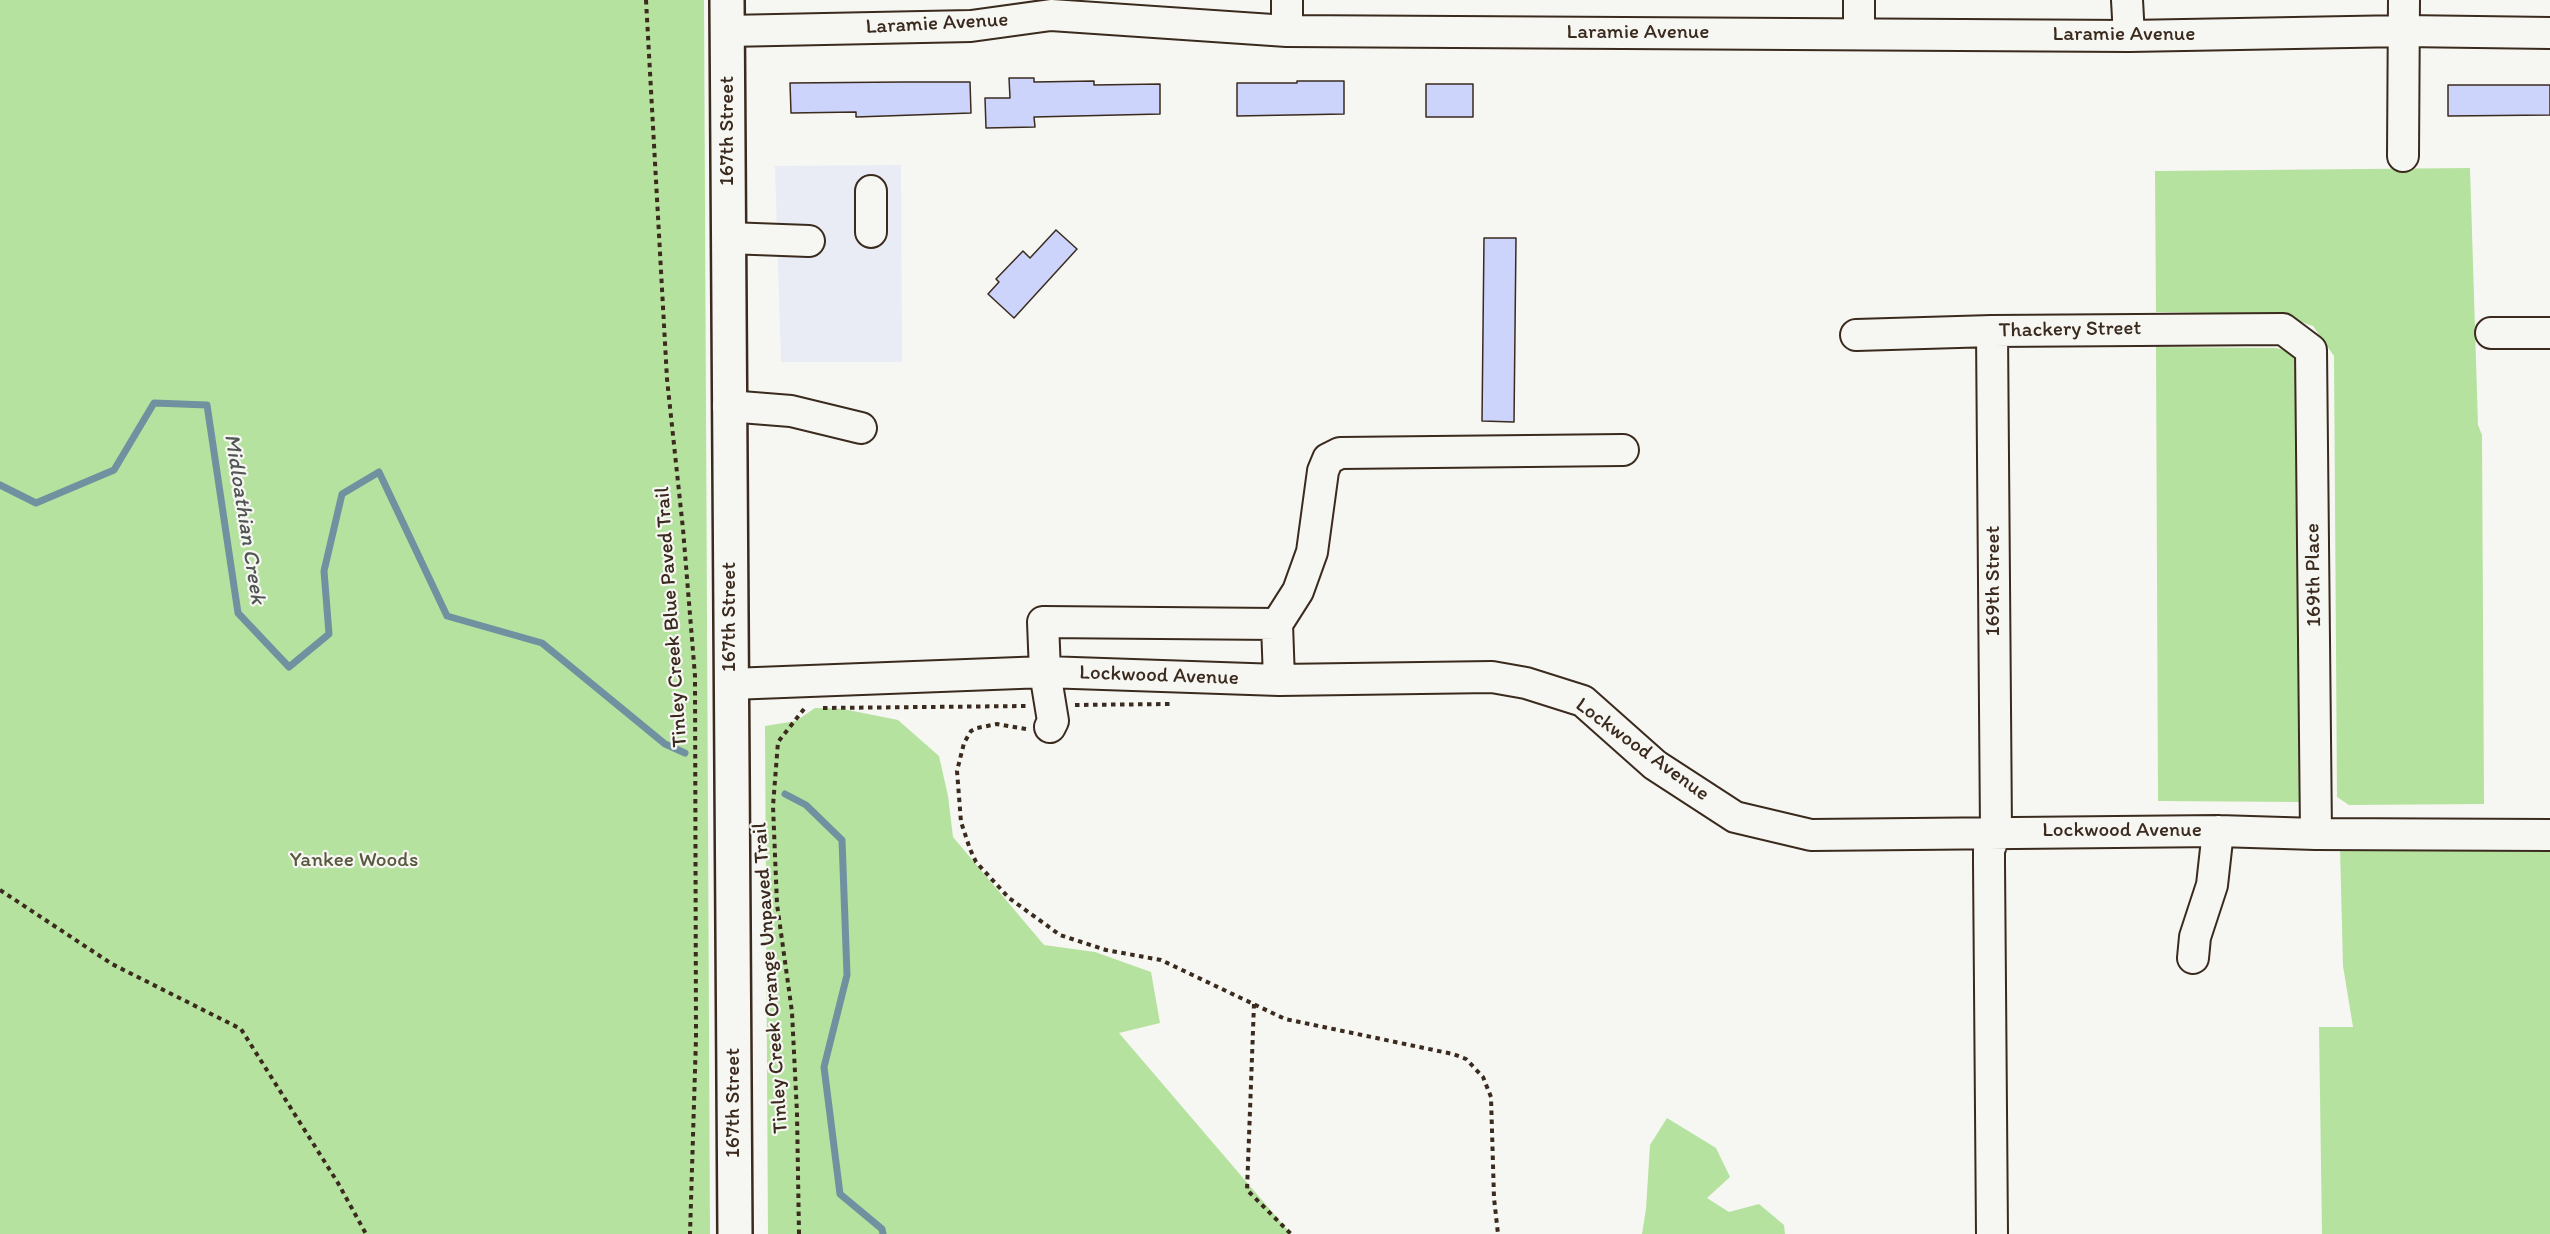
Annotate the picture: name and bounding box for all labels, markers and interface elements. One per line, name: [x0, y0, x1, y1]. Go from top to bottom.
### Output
street label: Laramie Avenue: [865, 8, 1009, 40]
street label: Laramie Avenue: [1567, 20, 1709, 46]
street label: Laramie Avenue: [2053, 22, 2195, 48]
street label: 167th Street: [715, 76, 741, 186]
street label: Thackery Street: [1998, 316, 2142, 344]
water label: Midloathian Creek: [218, 432, 270, 606]
street label: Tinley Creek Blue Paved Trail: [650, 486, 694, 748]
street label: 169th Place: [2300, 523, 2328, 627]
street label: 169th Street: [1981, 526, 2007, 636]
street label: 167th Street: [717, 562, 743, 672]
street label: Lockwood Avenue: [1079, 661, 1239, 691]
street label: Lockwood Avenue: [1570, 693, 1714, 807]
street label: Lockwood Avenue: [2042, 818, 2202, 844]
street label: Tinley Creek Orange Unpaved Trail: [748, 822, 794, 1134]
park label: Yankee Woods: [290, 848, 418, 874]
street label: 167th Street: [721, 1048, 747, 1158]

